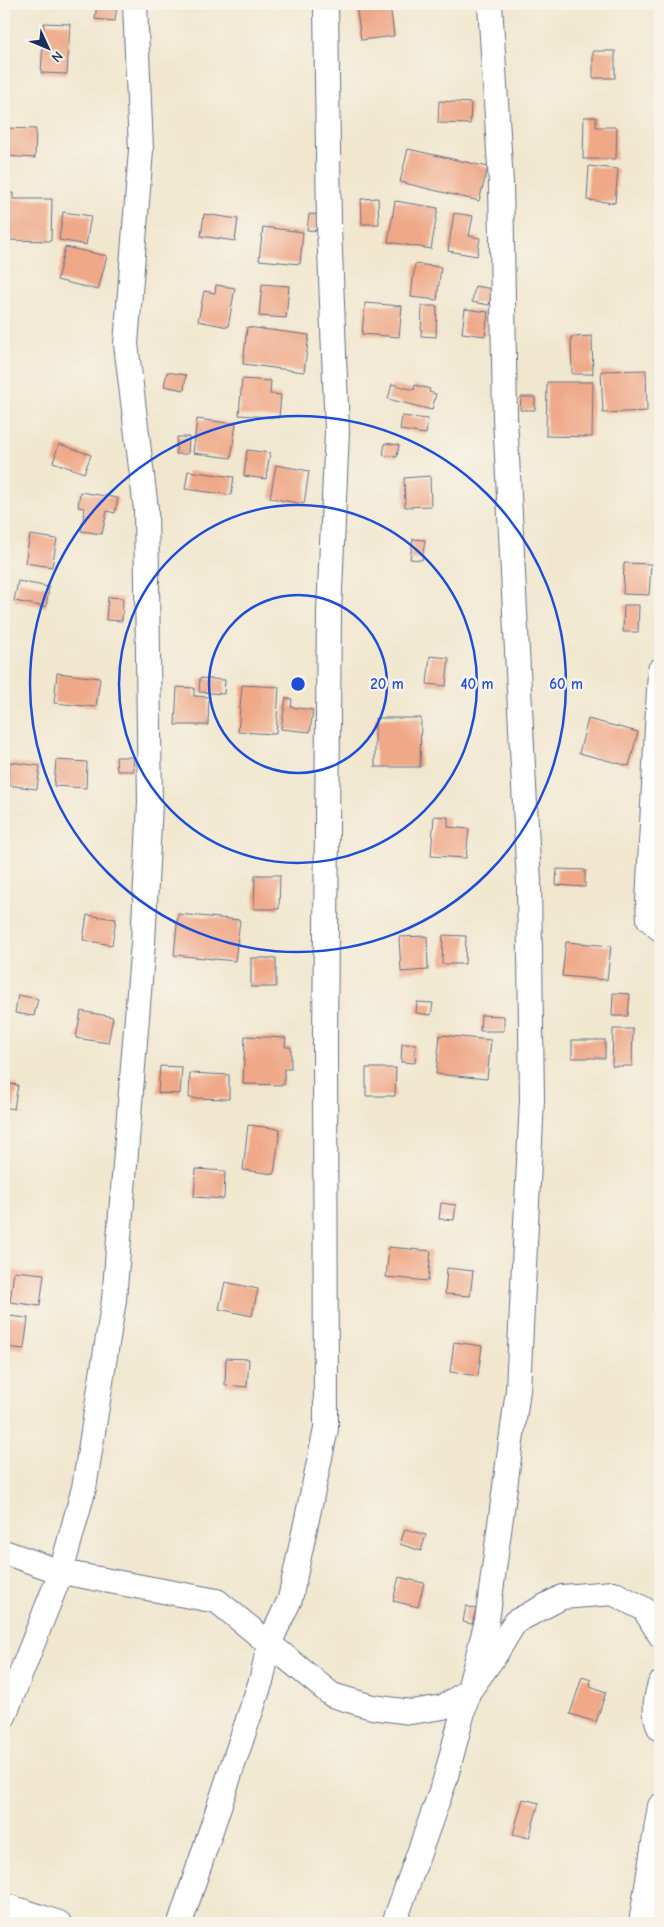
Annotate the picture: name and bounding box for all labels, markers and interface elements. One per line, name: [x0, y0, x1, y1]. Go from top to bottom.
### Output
north arrow: [22, 22, 72, 72]
text: N: [48, 47, 66, 66]
centre of rings: [289, 675, 307, 693]
text: 20 m: [370, 675, 404, 693]
text: 40 m: [461, 675, 494, 693]
text: 60 m: [549, 675, 583, 693]

